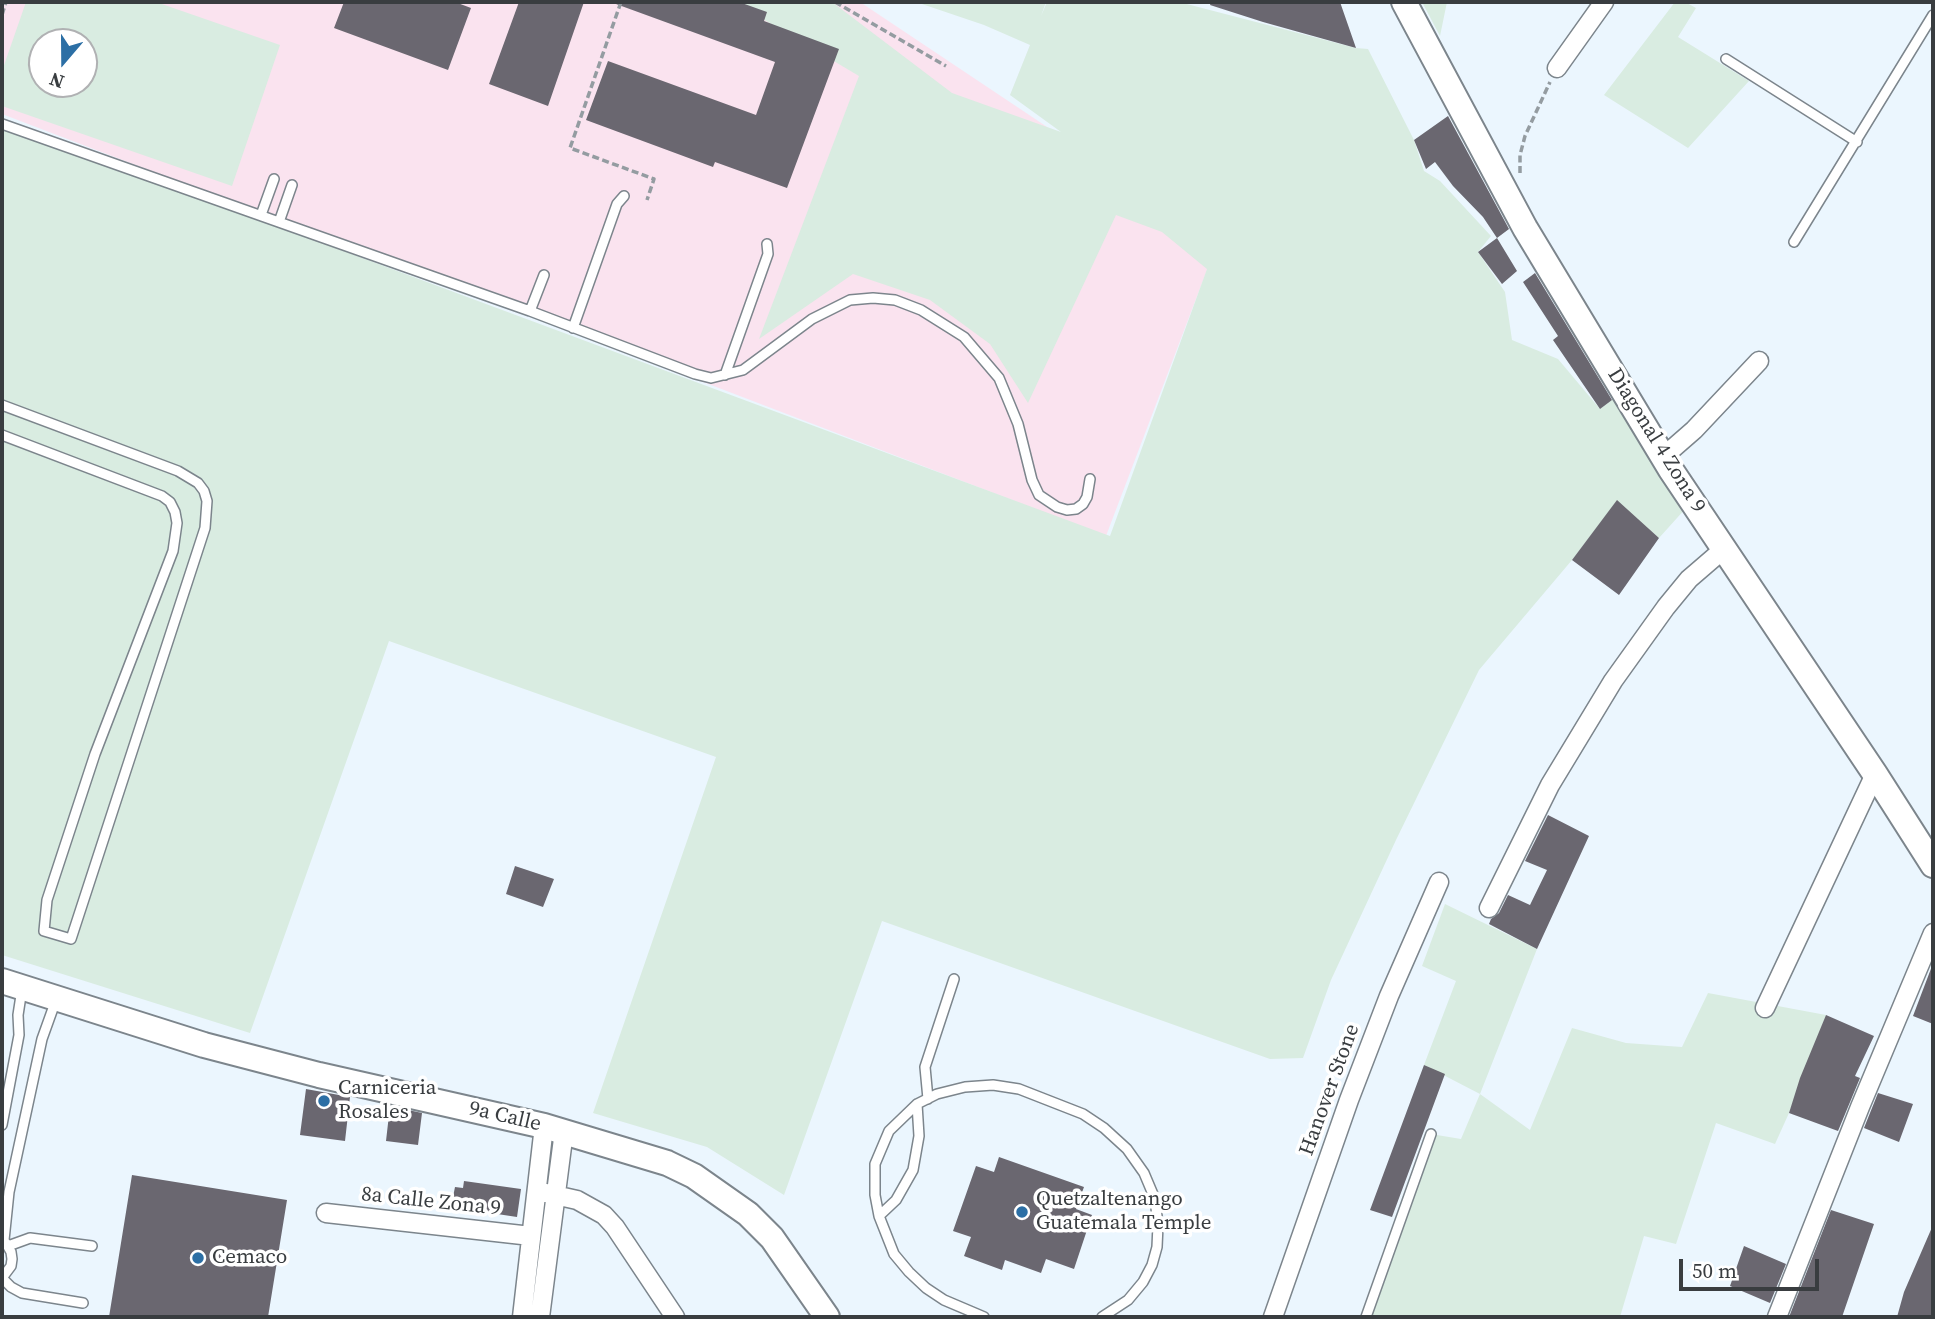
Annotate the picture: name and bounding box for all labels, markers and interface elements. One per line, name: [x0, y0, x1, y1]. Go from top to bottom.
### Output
north arrow: [28, 28, 98, 98]
text: N: [46, 66, 67, 95]
street label: Diagonal 4 Zona 9: [1601, 364, 1711, 518]
street label: Hanover Stone: [1295, 1021, 1365, 1159]
place label: Carniceria Rosales: [338, 1076, 436, 1126]
marker: Carniceria Rosales: [316, 1093, 332, 1109]
street label: 9a Calle: [466, 1096, 544, 1138]
street label: 8a Calle Zona 9: [360, 1182, 502, 1222]
place label: Quetzaltenango Guatemala Temple: [1036, 1187, 1212, 1237]
marker: Quetzaltenango Guatemala Temple: [1014, 1204, 1030, 1220]
place label: Cemaco: [212, 1245, 287, 1271]
scale bar: [1683, 1246, 1823, 1290]
marker: Cemaco: [190, 1250, 206, 1266]
text: 50 m: [1692, 1256, 1737, 1285]

